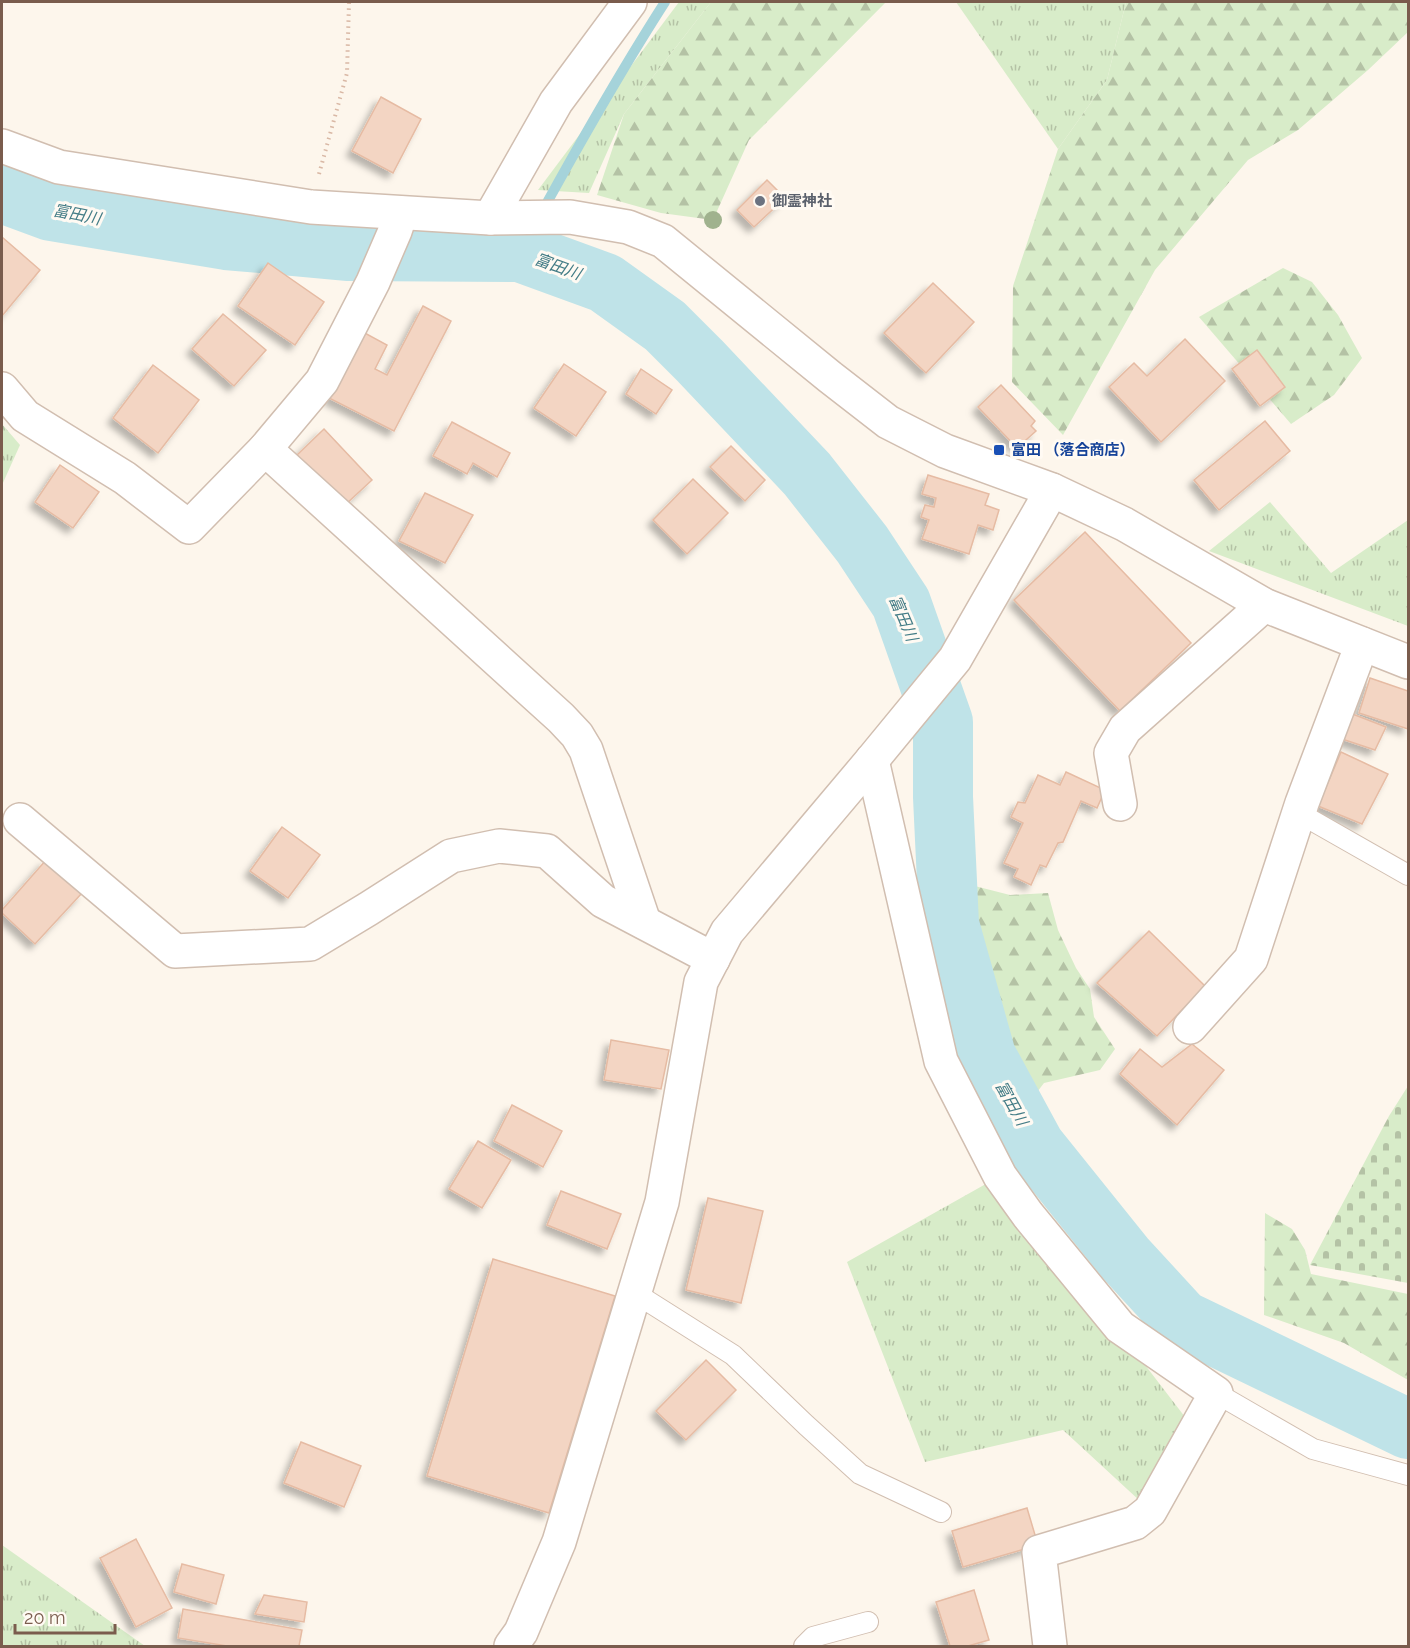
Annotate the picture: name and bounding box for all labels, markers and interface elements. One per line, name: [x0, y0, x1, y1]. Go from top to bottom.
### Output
place label: 御霊神社: [772, 192, 832, 210]
marker: 御霊神社: [753, 194, 767, 208]
water label: 富田川: [52, 201, 104, 229]
water label: 富田川: [532, 249, 586, 284]
place label: 富田 （落合商店）: [1011, 441, 1135, 459]
marker: 富田 （落合商店）: [992, 443, 1006, 457]
water label: 富田川: [885, 592, 922, 646]
water label: 富田川: [992, 1078, 1032, 1131]
scale bar: [15, 1597, 116, 1635]
text: 20 m: [24, 1607, 66, 1628]

